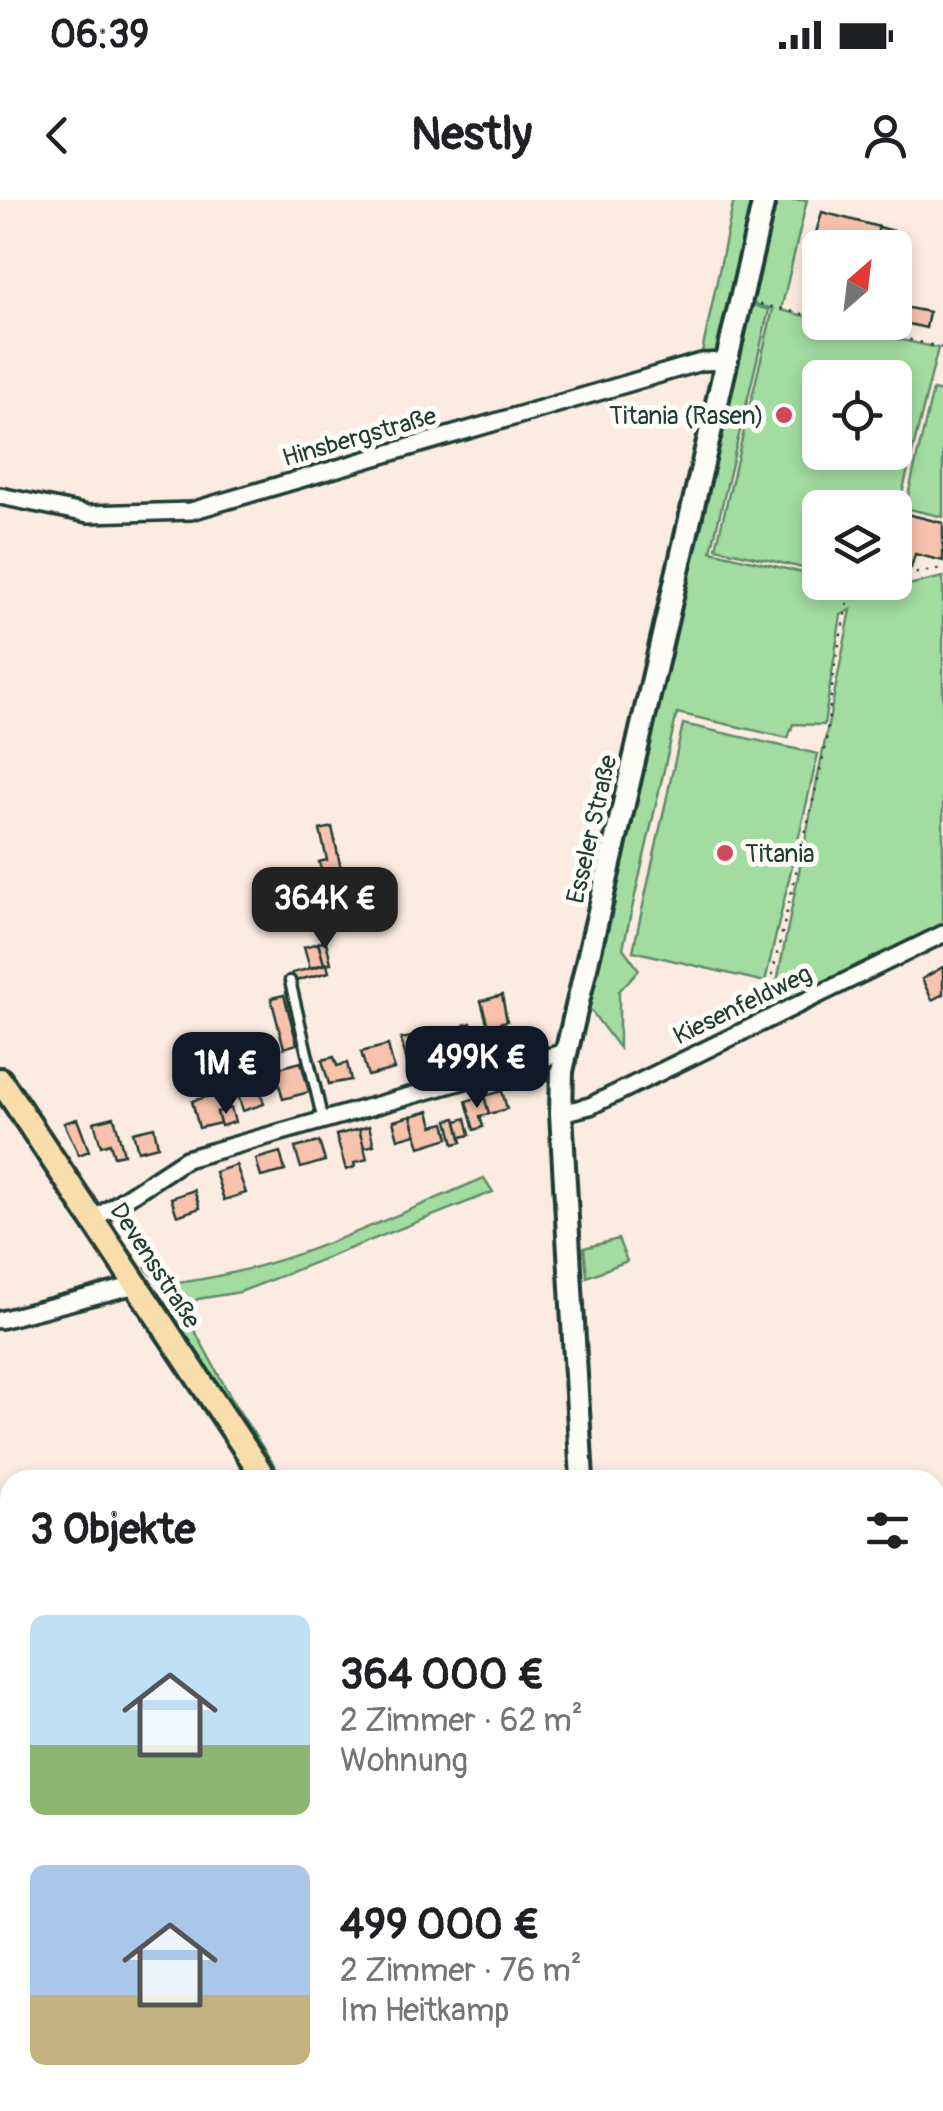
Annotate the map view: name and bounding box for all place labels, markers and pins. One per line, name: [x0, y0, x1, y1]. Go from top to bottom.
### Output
place label: Titania (Rasen): [609, 401, 764, 432]
marker: Titania (Rasen): [773, 404, 795, 426]
place label: Titania: [745, 839, 815, 870]
marker: Titania: [714, 842, 736, 864]
pin: 364K €: [244, 867, 406, 952]
pin: 499K €: [396, 1026, 558, 1111]
pin: 1M €: [167, 1032, 285, 1117]

